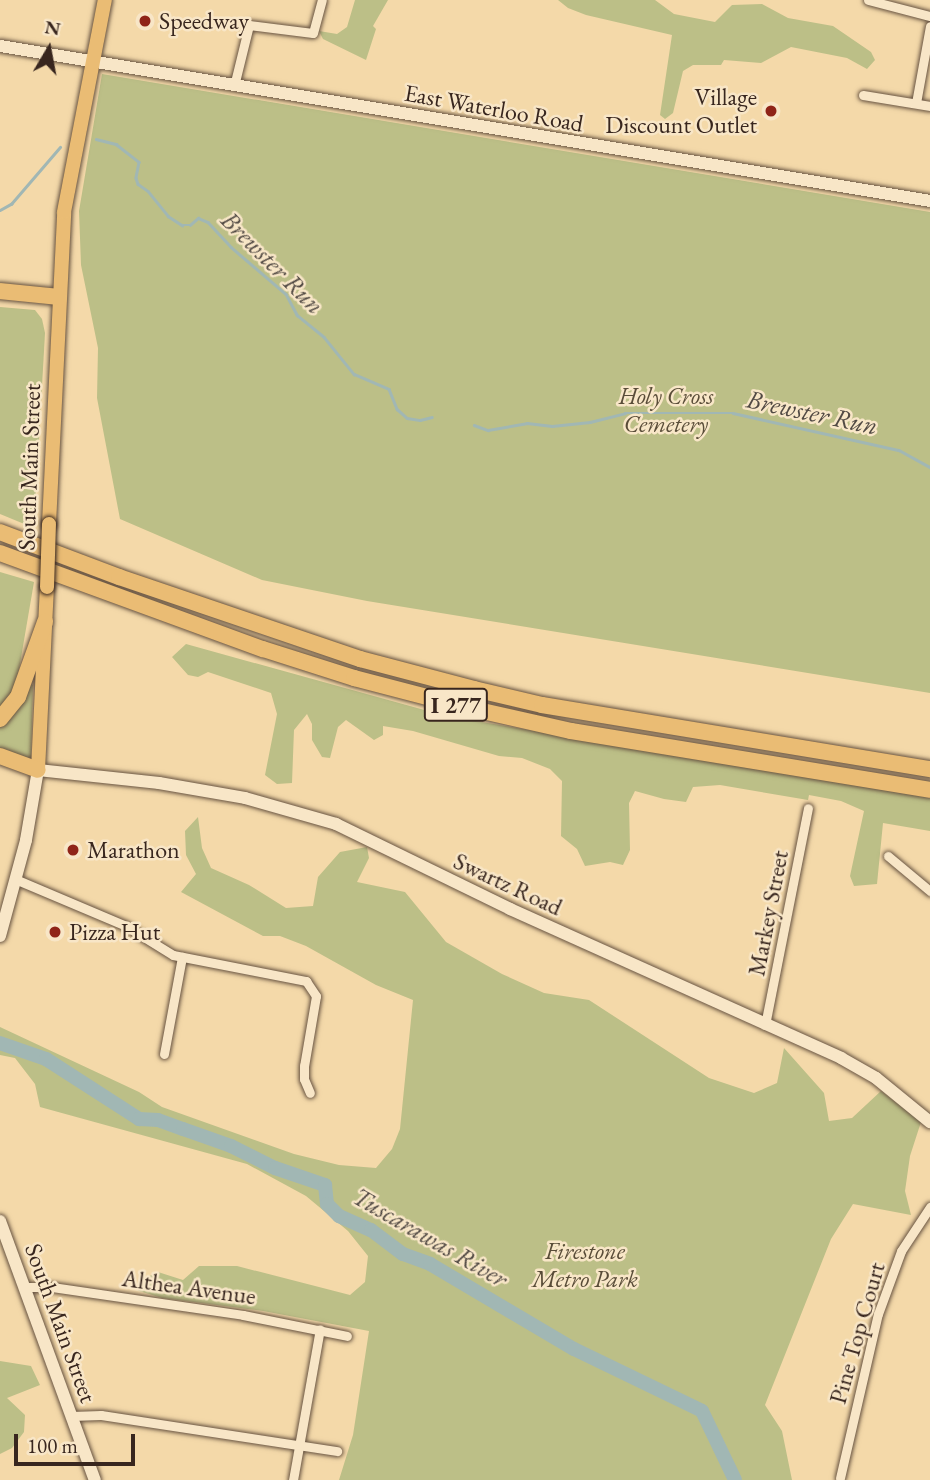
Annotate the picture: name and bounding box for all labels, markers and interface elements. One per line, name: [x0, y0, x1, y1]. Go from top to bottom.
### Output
place label: Speedway: [159, 7, 249, 35]
marker: Speedway: [137, 13, 153, 29]
north arrow: [14, 14, 84, 84]
text: N: [43, 14, 62, 41]
street label: East Waterloo Road: [402, 78, 586, 138]
place label: Village Discount Outlet: [605, 83, 757, 139]
marker: Village Discount Outlet: [763, 103, 779, 119]
water label: Brewster Run: [214, 205, 330, 321]
park label: Holy Cross Cemetery: [619, 382, 713, 438]
street label: South Main Street: [12, 383, 46, 551]
water label: Brewster Run: [744, 384, 880, 442]
road number: I 277: [423, 685, 489, 724]
place label: Marathon: [87, 836, 180, 864]
marker: Marathon: [65, 842, 81, 858]
street label: Swartz Road: [449, 846, 567, 922]
street label: Markey Street: [742, 848, 794, 978]
place label: Pizza Hut: [69, 918, 160, 946]
marker: Pizza Hut: [47, 924, 63, 940]
water label: Tuscarawas River: [347, 1181, 513, 1295]
park label: Firestone Metro Park: [532, 1237, 638, 1293]
street label: South Main Street: [19, 1240, 103, 1406]
street label: Pine Top Court: [823, 1259, 891, 1407]
street label: Althea Avenue: [120, 1263, 258, 1311]
scale bar: [18, 1420, 138, 1464]
text: 100 m: [27, 1432, 78, 1459]

